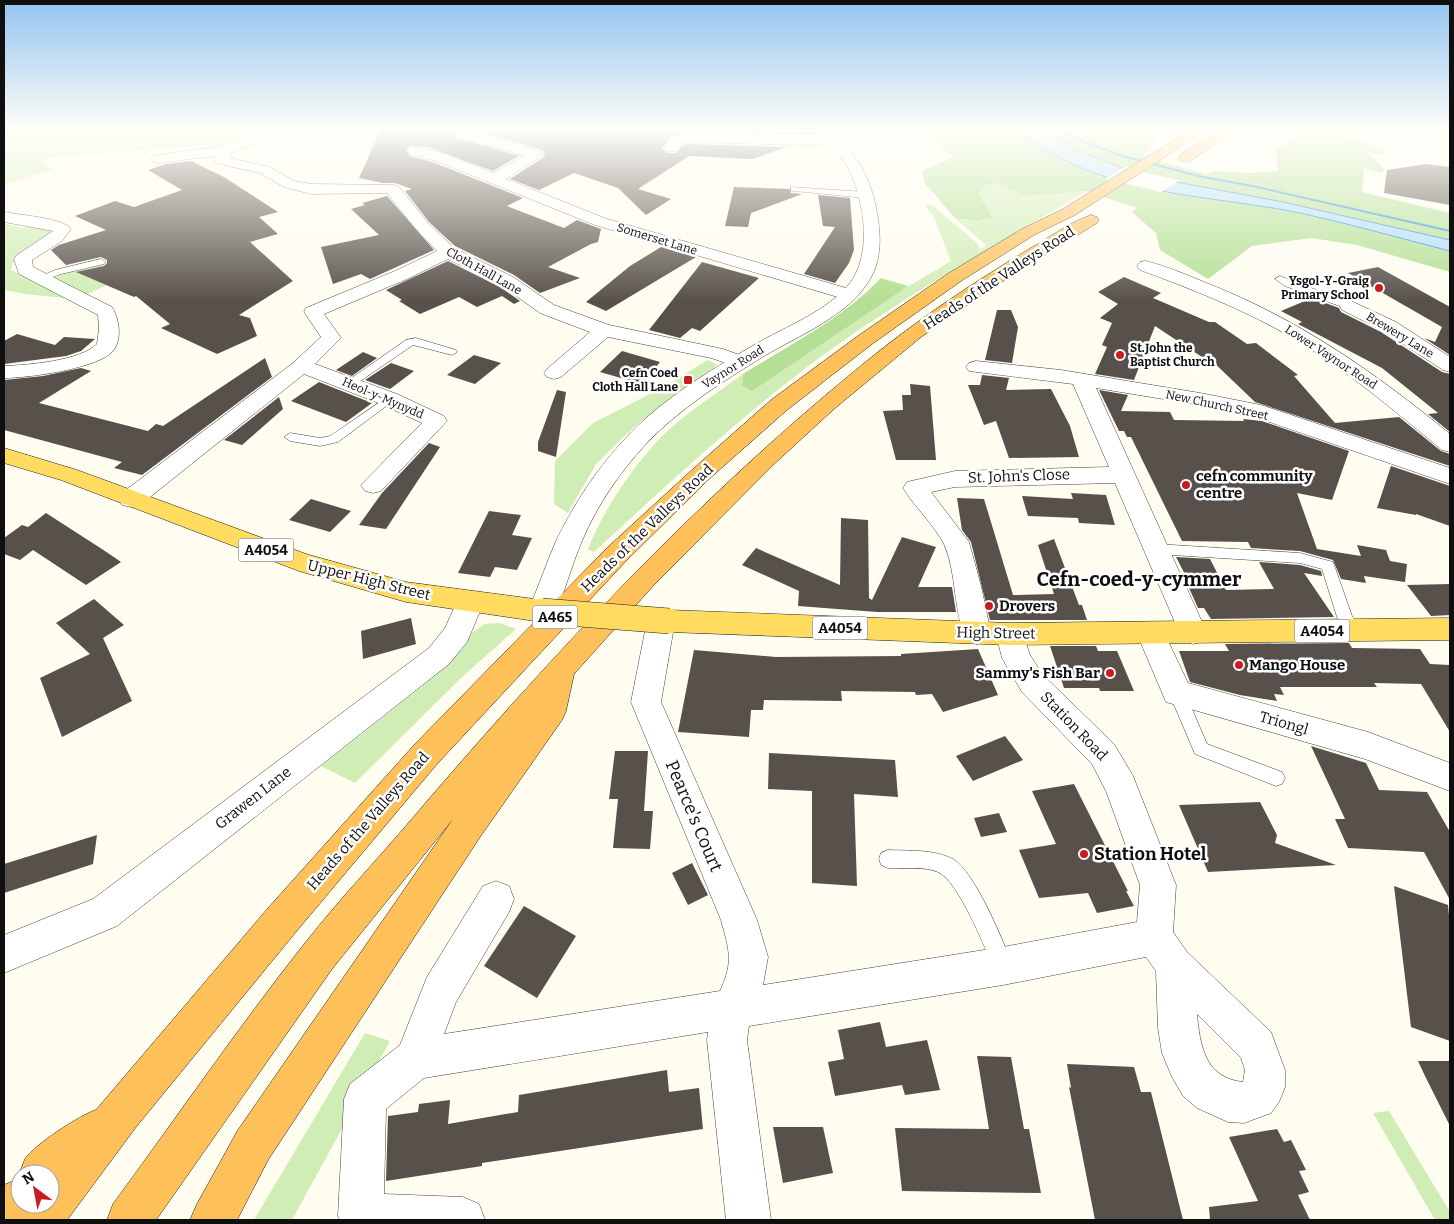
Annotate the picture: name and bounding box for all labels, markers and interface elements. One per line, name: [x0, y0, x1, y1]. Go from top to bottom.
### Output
street label: Somerset Lane: [615, 220, 699, 258]
street label: Heads of the Valleys Road: [920, 222, 1078, 334]
street label: Cloth Hall Lane: [444, 244, 524, 298]
place label: Ysgol-Y-Graig Primary School: [1281, 274, 1369, 302]
marker: Ysgol-Y-Graig Primary School: [1373, 282, 1385, 294]
street label: Brewery Lane: [1364, 309, 1436, 361]
street label: Lower Vaynor Road: [1282, 322, 1380, 392]
place label: St.John the Baptist Church: [1130, 341, 1215, 369]
street label: Vaynor Road: [700, 342, 766, 392]
marker: St.John the Baptist Church: [1114, 349, 1126, 361]
place label: Cefn Coed Cloth Hall Lane: [592, 366, 679, 394]
street label: Heol-y-Mynydd: [340, 374, 426, 422]
marker: Cefn Coed Cloth Hall Lane: [682, 374, 694, 386]
street label: New Church Street: [1164, 387, 1270, 423]
street label: Heads of the Valleys Road: [577, 460, 717, 596]
street label: St. John's Close: [968, 465, 1070, 487]
place label: cefn community centre: [1196, 467, 1313, 502]
marker: cefn community centre: [1180, 479, 1192, 491]
road number: A4054: [238, 538, 294, 562]
street label: Upper High Street: [306, 556, 433, 604]
district label: Cefn-coed-y-cymmer: [1037, 567, 1242, 591]
place label: Drovers: [999, 597, 1055, 615]
marker: Drovers: [983, 600, 995, 612]
road number: A465: [532, 606, 578, 628]
road number: A4054: [812, 616, 868, 640]
road number: A4054: [1294, 620, 1350, 642]
street label: High Street: [956, 623, 1036, 643]
place label: Mango House: [1249, 656, 1345, 674]
marker: Mango House: [1233, 659, 1245, 671]
place label: Sammy's Fish Bar: [976, 664, 1100, 682]
marker: Sammy's Fish Bar: [1104, 667, 1116, 679]
street label: Station Road: [1037, 688, 1111, 764]
street label: Triongl: [1258, 707, 1310, 739]
street label: Heads of the Valleys Road: [303, 748, 433, 894]
street label: Pearce's Court: [661, 757, 728, 876]
street label: Grawen Lane: [211, 763, 295, 833]
place label: Station Hotel: [1094, 843, 1207, 865]
marker: Station Hotel: [1078, 848, 1090, 860]
north arrow: [10, 1164, 60, 1214]
text: N: [19, 1168, 38, 1188]

